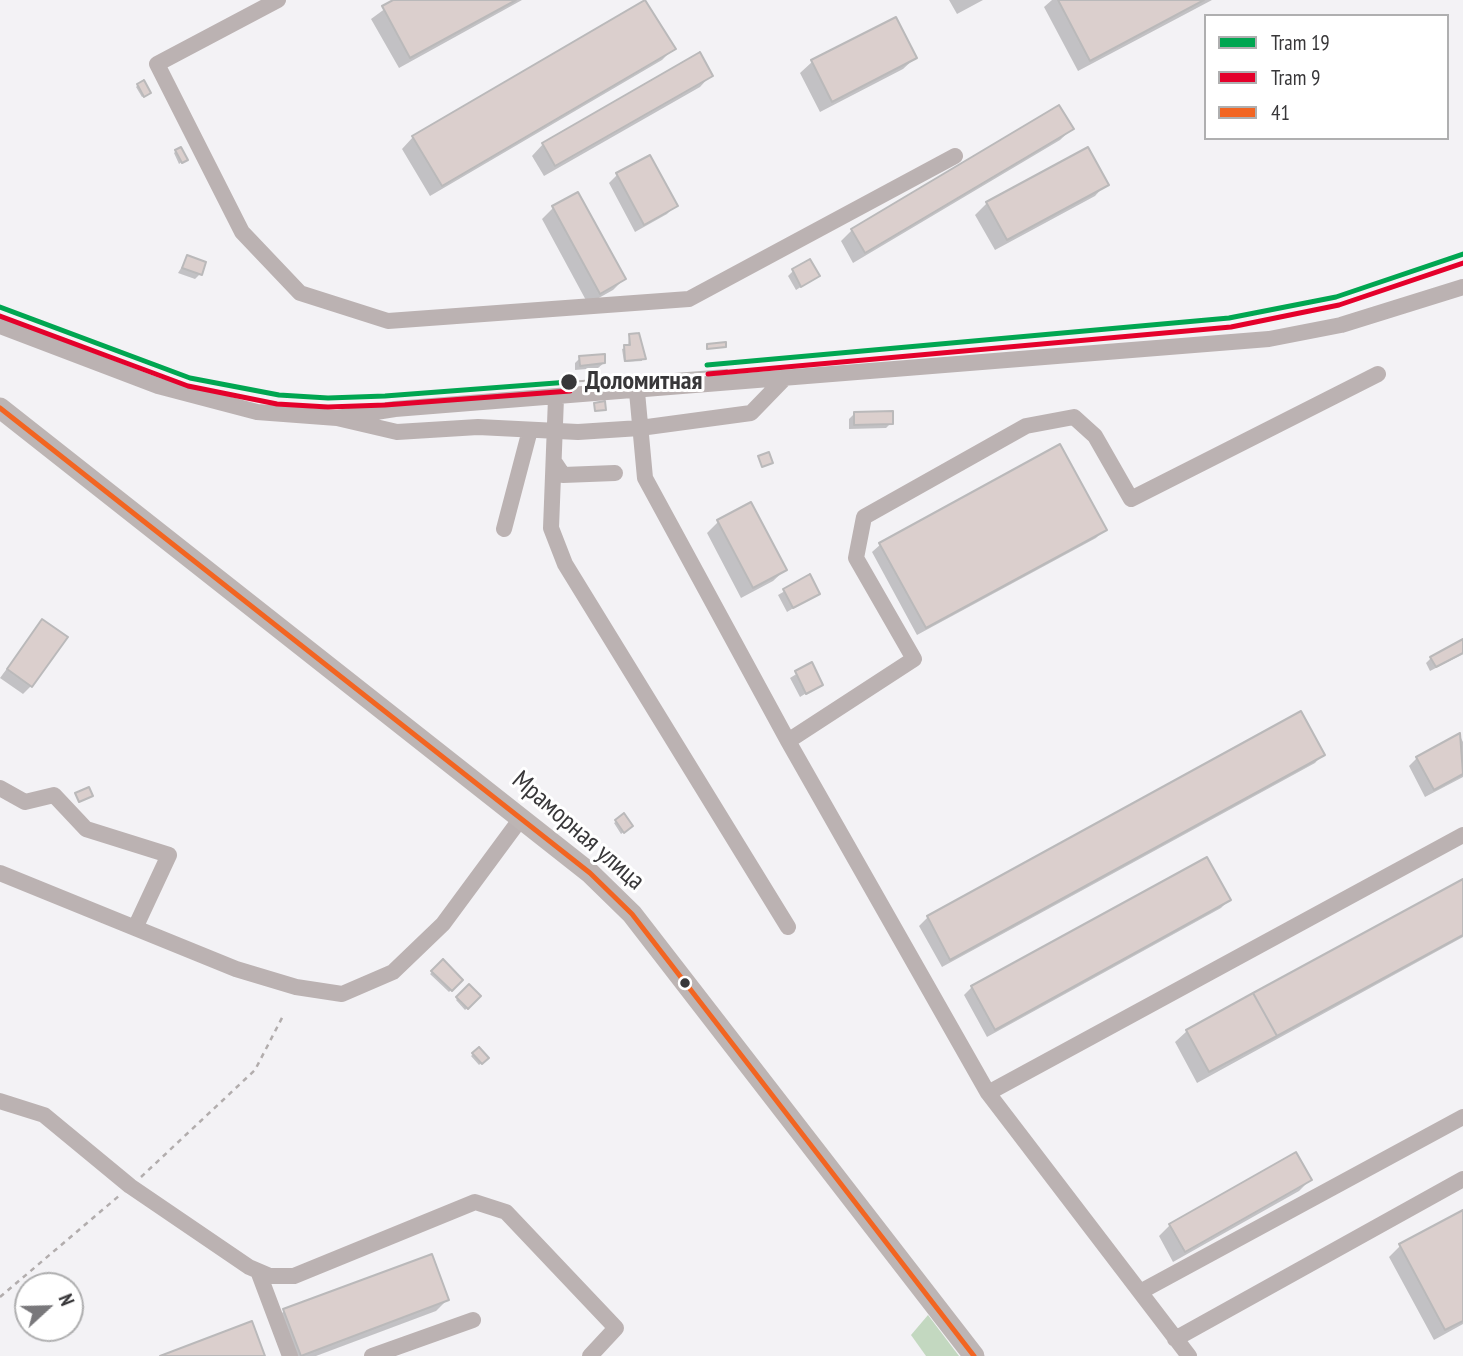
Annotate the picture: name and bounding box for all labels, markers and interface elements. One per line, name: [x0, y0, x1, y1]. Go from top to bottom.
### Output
legend: [1204, 14, 1449, 140]
text: Tram 19: [1271, 29, 1330, 56]
text: Tram 9: [1271, 64, 1320, 91]
text: 41: [1271, 99, 1290, 126]
place label: Доломитная: [585, 366, 702, 398]
marker: Доломитная: [559, 372, 579, 392]
street label: Мраморная улица: [506, 765, 650, 897]
unlabelled marker: [678, 976, 692, 990]
north arrow: [14, 1272, 84, 1342]
text: N: [54, 1291, 80, 1309]

